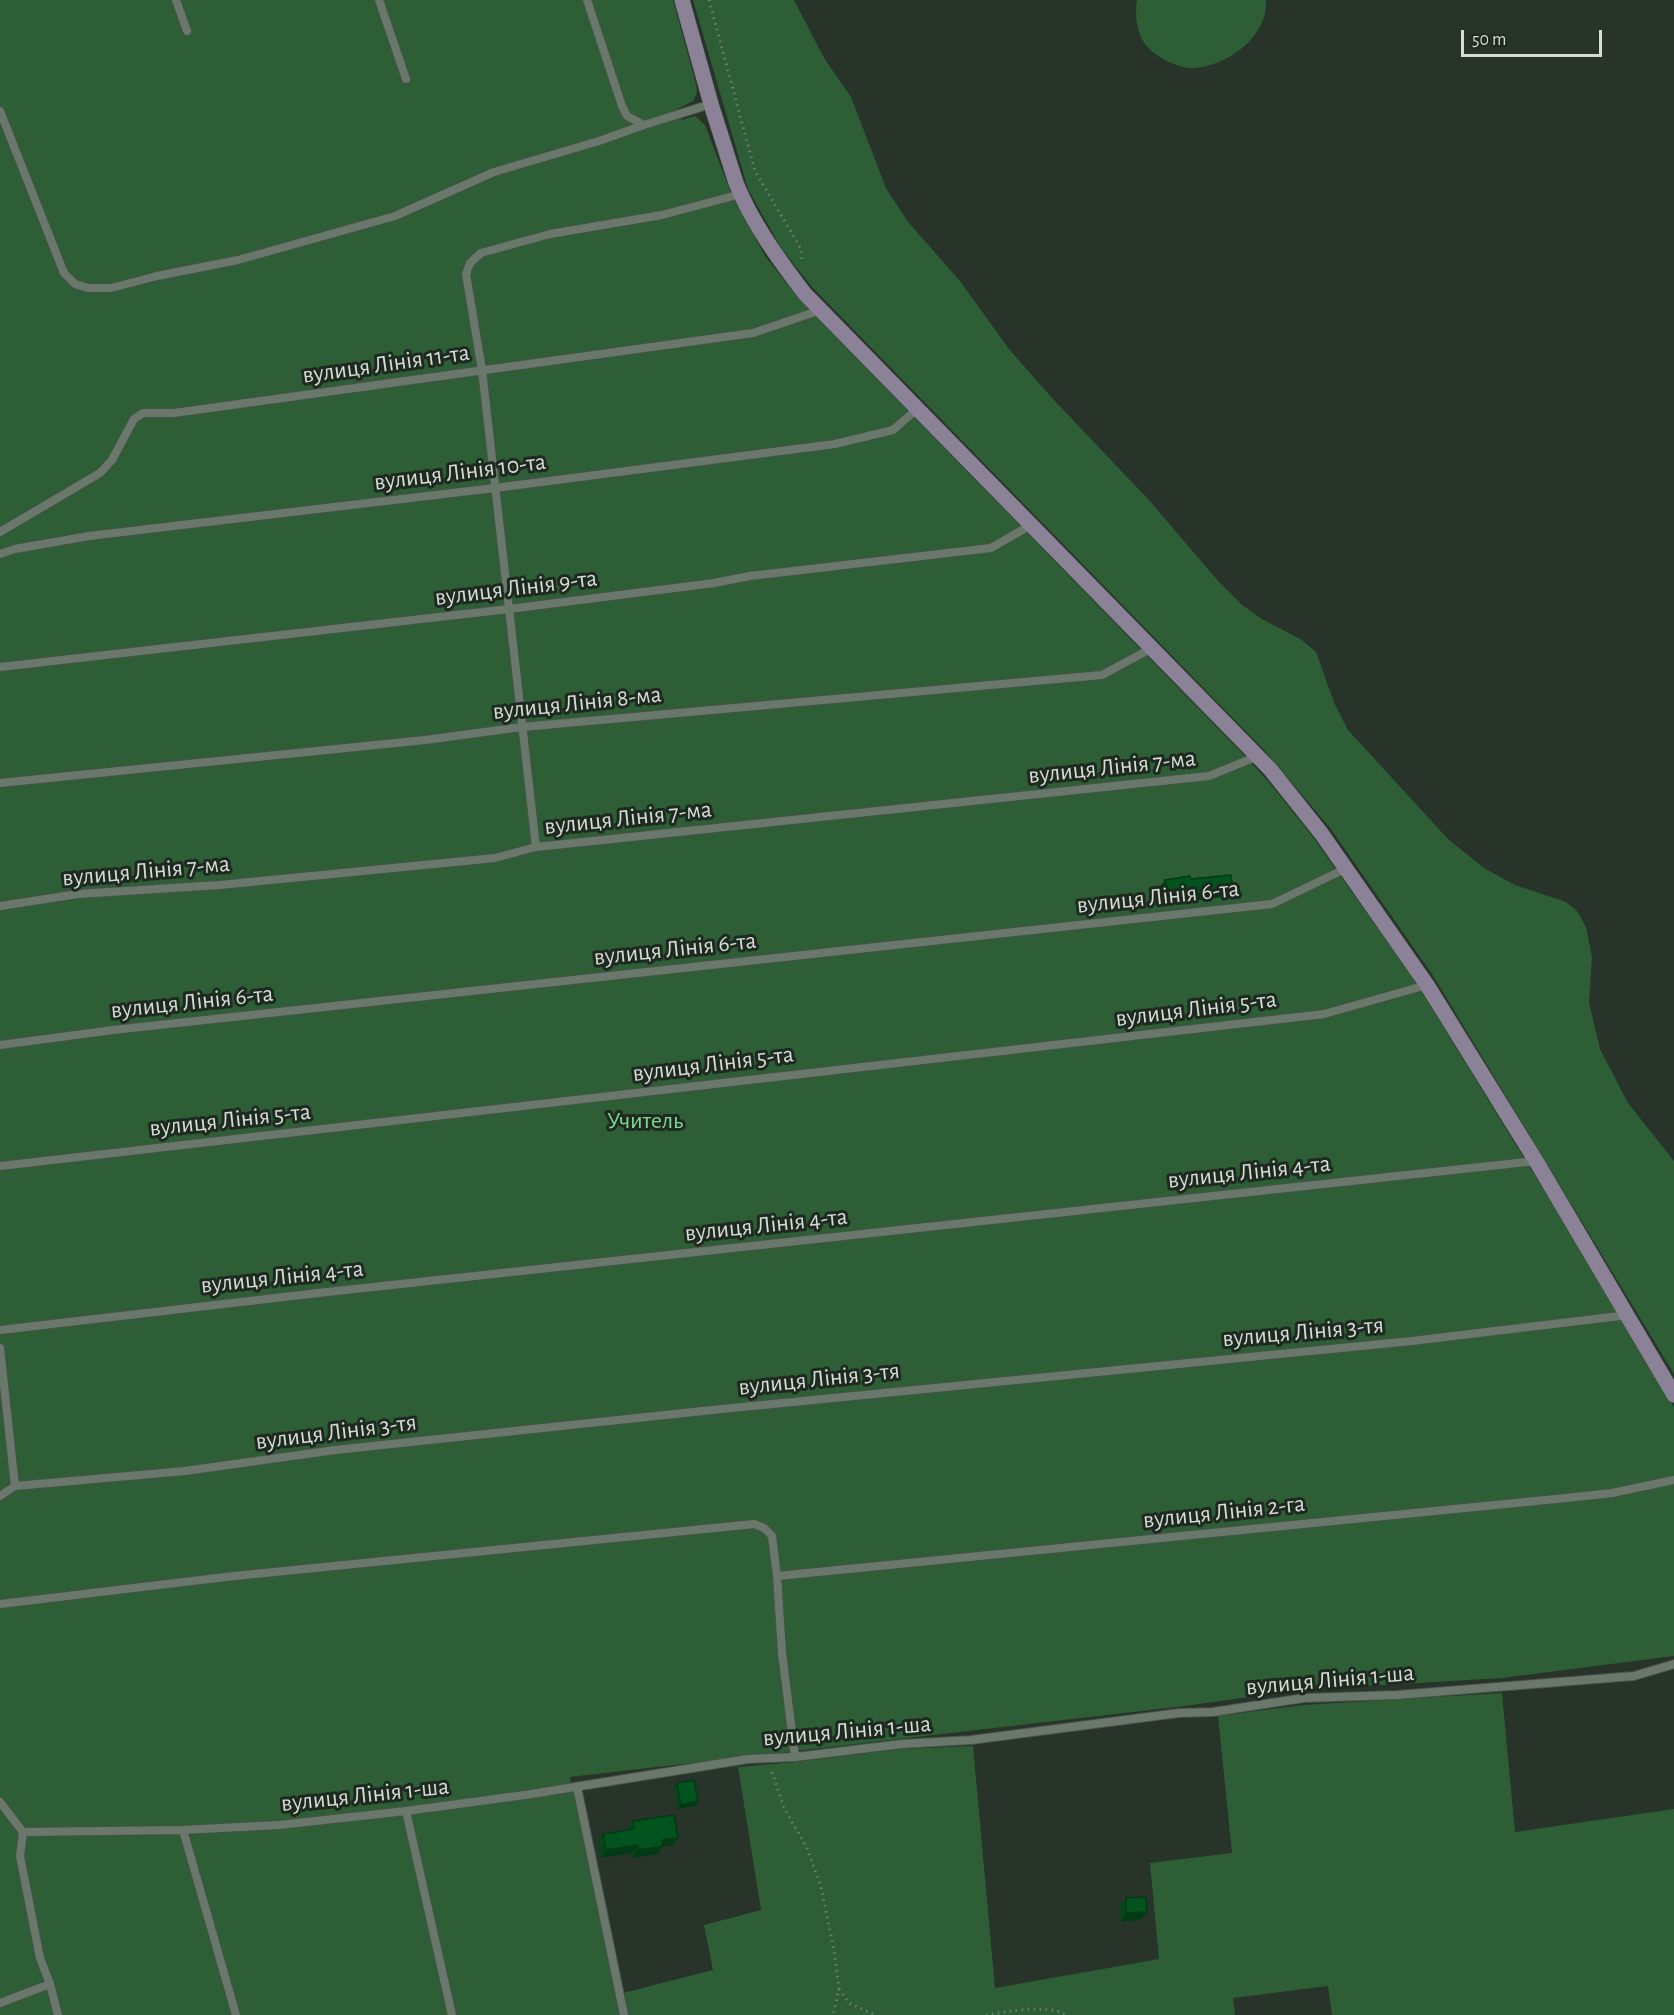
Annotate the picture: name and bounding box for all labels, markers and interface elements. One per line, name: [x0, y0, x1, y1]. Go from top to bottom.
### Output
scale bar: [1464, 18, 1605, 56]
text: 50 m: [1472, 31, 1506, 49]
street label: вулиця Лінія 11-та: [301, 338, 471, 390]
street label: вулиця Лінія 10-та: [372, 447, 548, 497]
street label: вулиця Лінія 9-та: [433, 564, 599, 612]
street label: вулиця Лінія 8-ма: [491, 680, 663, 726]
street label: вулиця Лінія 7-ма: [1027, 744, 1197, 790]
street label: вулиця Лінія 7-ма: [543, 795, 713, 841]
street label: вулиця Лінія 7-ма: [61, 849, 231, 893]
street label: вулиця Лінія 6-та: [1075, 874, 1241, 920]
street label: вулиця Лінія 6-та: [592, 926, 758, 972]
street label: вулиця Лінія 6-та: [109, 979, 275, 1025]
street label: вулиця Лінія 5-та: [1114, 985, 1278, 1033]
street label: вулиця Лінія 5-та: [631, 1040, 795, 1088]
street label: вулиця Лінія 5-та: [148, 1097, 312, 1143]
park label: Учитель: [607, 1107, 683, 1135]
street label: вулиця Лінія 4-та: [1166, 1149, 1332, 1195]
street label: вулиця Лінія 4-та: [683, 1202, 849, 1248]
street label: вулиця Лінія 4-та: [199, 1254, 365, 1300]
street label: вулиця Лінія 3-тя: [1221, 1311, 1385, 1353]
street label: вулиця Лінія 3-тя: [737, 1356, 901, 1402]
street label: вулиця Лінія 3-тя: [254, 1408, 418, 1456]
street label: вулиця Лінія 2-га: [1142, 1489, 1306, 1535]
street label: вулиця Лінія 1-ша: [1245, 1658, 1415, 1702]
street label: вулиця Лінія 1-ша: [762, 1709, 932, 1753]
street label: вулиця Лінія 1-ша: [280, 1772, 450, 1818]

